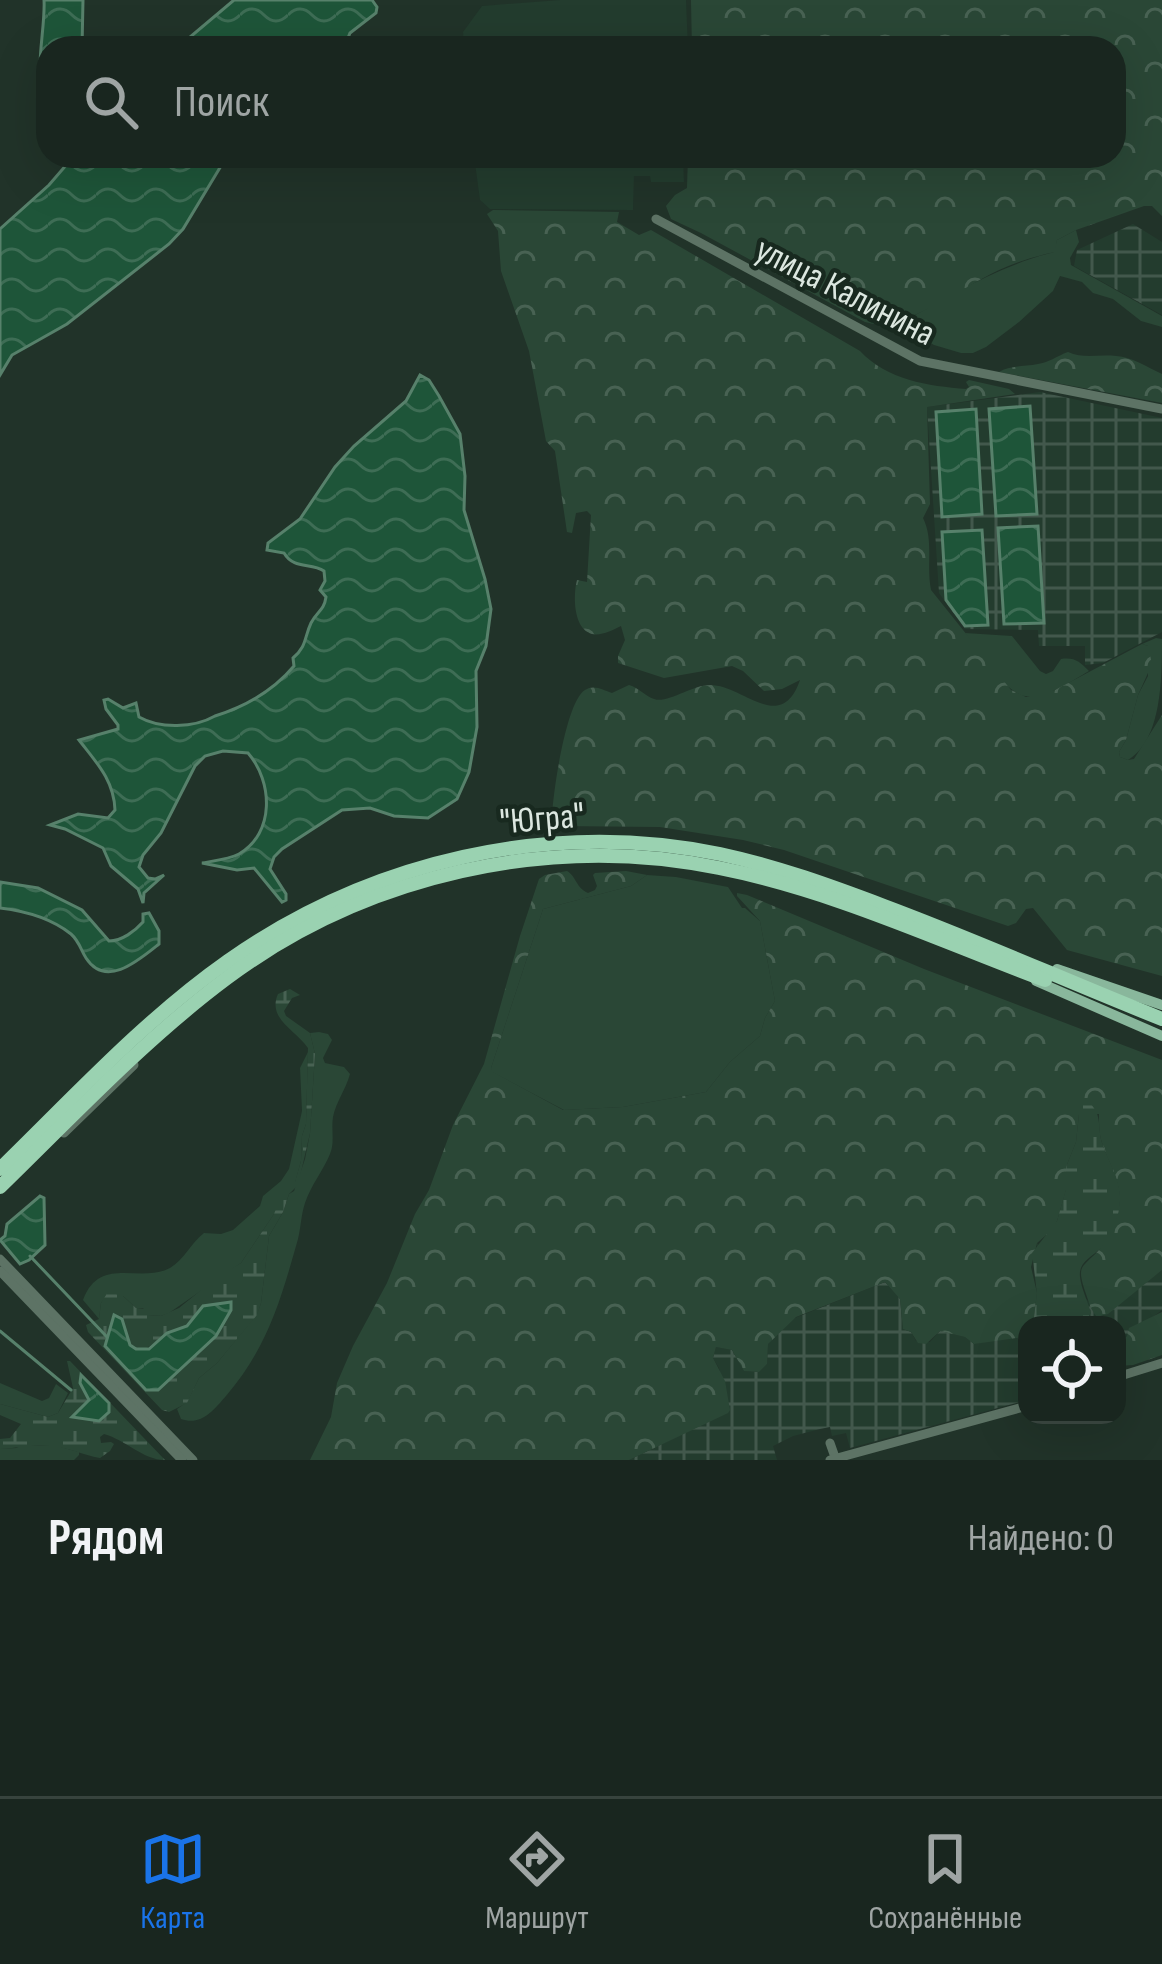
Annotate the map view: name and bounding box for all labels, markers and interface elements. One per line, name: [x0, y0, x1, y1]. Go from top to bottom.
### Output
search box: [36, 36, 1126, 168]
icon: search: [78, 69, 144, 135]
text: Поиск: [174, 75, 269, 130]
street label: улица Калинина: [748, 229, 942, 356]
street label: "Югра": [498, 794, 586, 845]
map controls: [1018, 1316, 1126, 1424]
button: locate: [1018, 1316, 1126, 1424]
text: Рядом: [48, 1508, 164, 1569]
text: Найдено: 0: [968, 1515, 1114, 1562]
tab: Карта: [140, 1826, 206, 1938]
tab: Маршрут: [485, 1826, 589, 1938]
tab: Сохранённые: [868, 1826, 1022, 1938]

